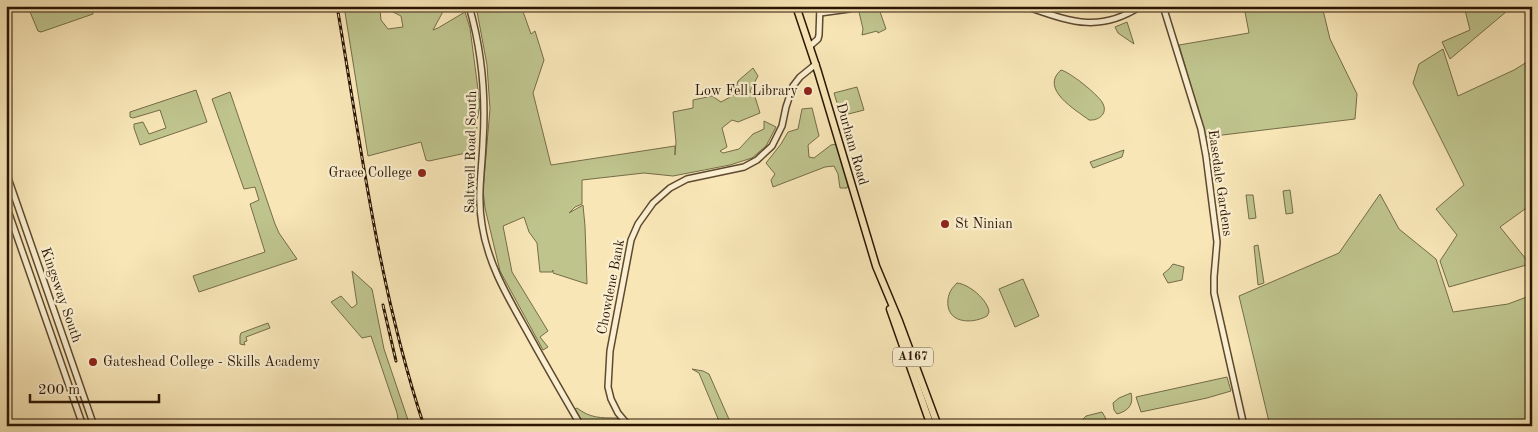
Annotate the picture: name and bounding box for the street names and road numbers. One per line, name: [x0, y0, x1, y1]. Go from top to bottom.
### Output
street label: Saltwell Road South: [463, 90, 479, 214]
street label: Durham Road: [834, 101, 870, 187]
street label: Easedale Gardens: [1206, 129, 1234, 237]
street label: Chowdene Bank: [595, 238, 627, 336]
street label: Kingsway South: [38, 246, 84, 345]
road number: A167: [893, 348, 933, 367]

